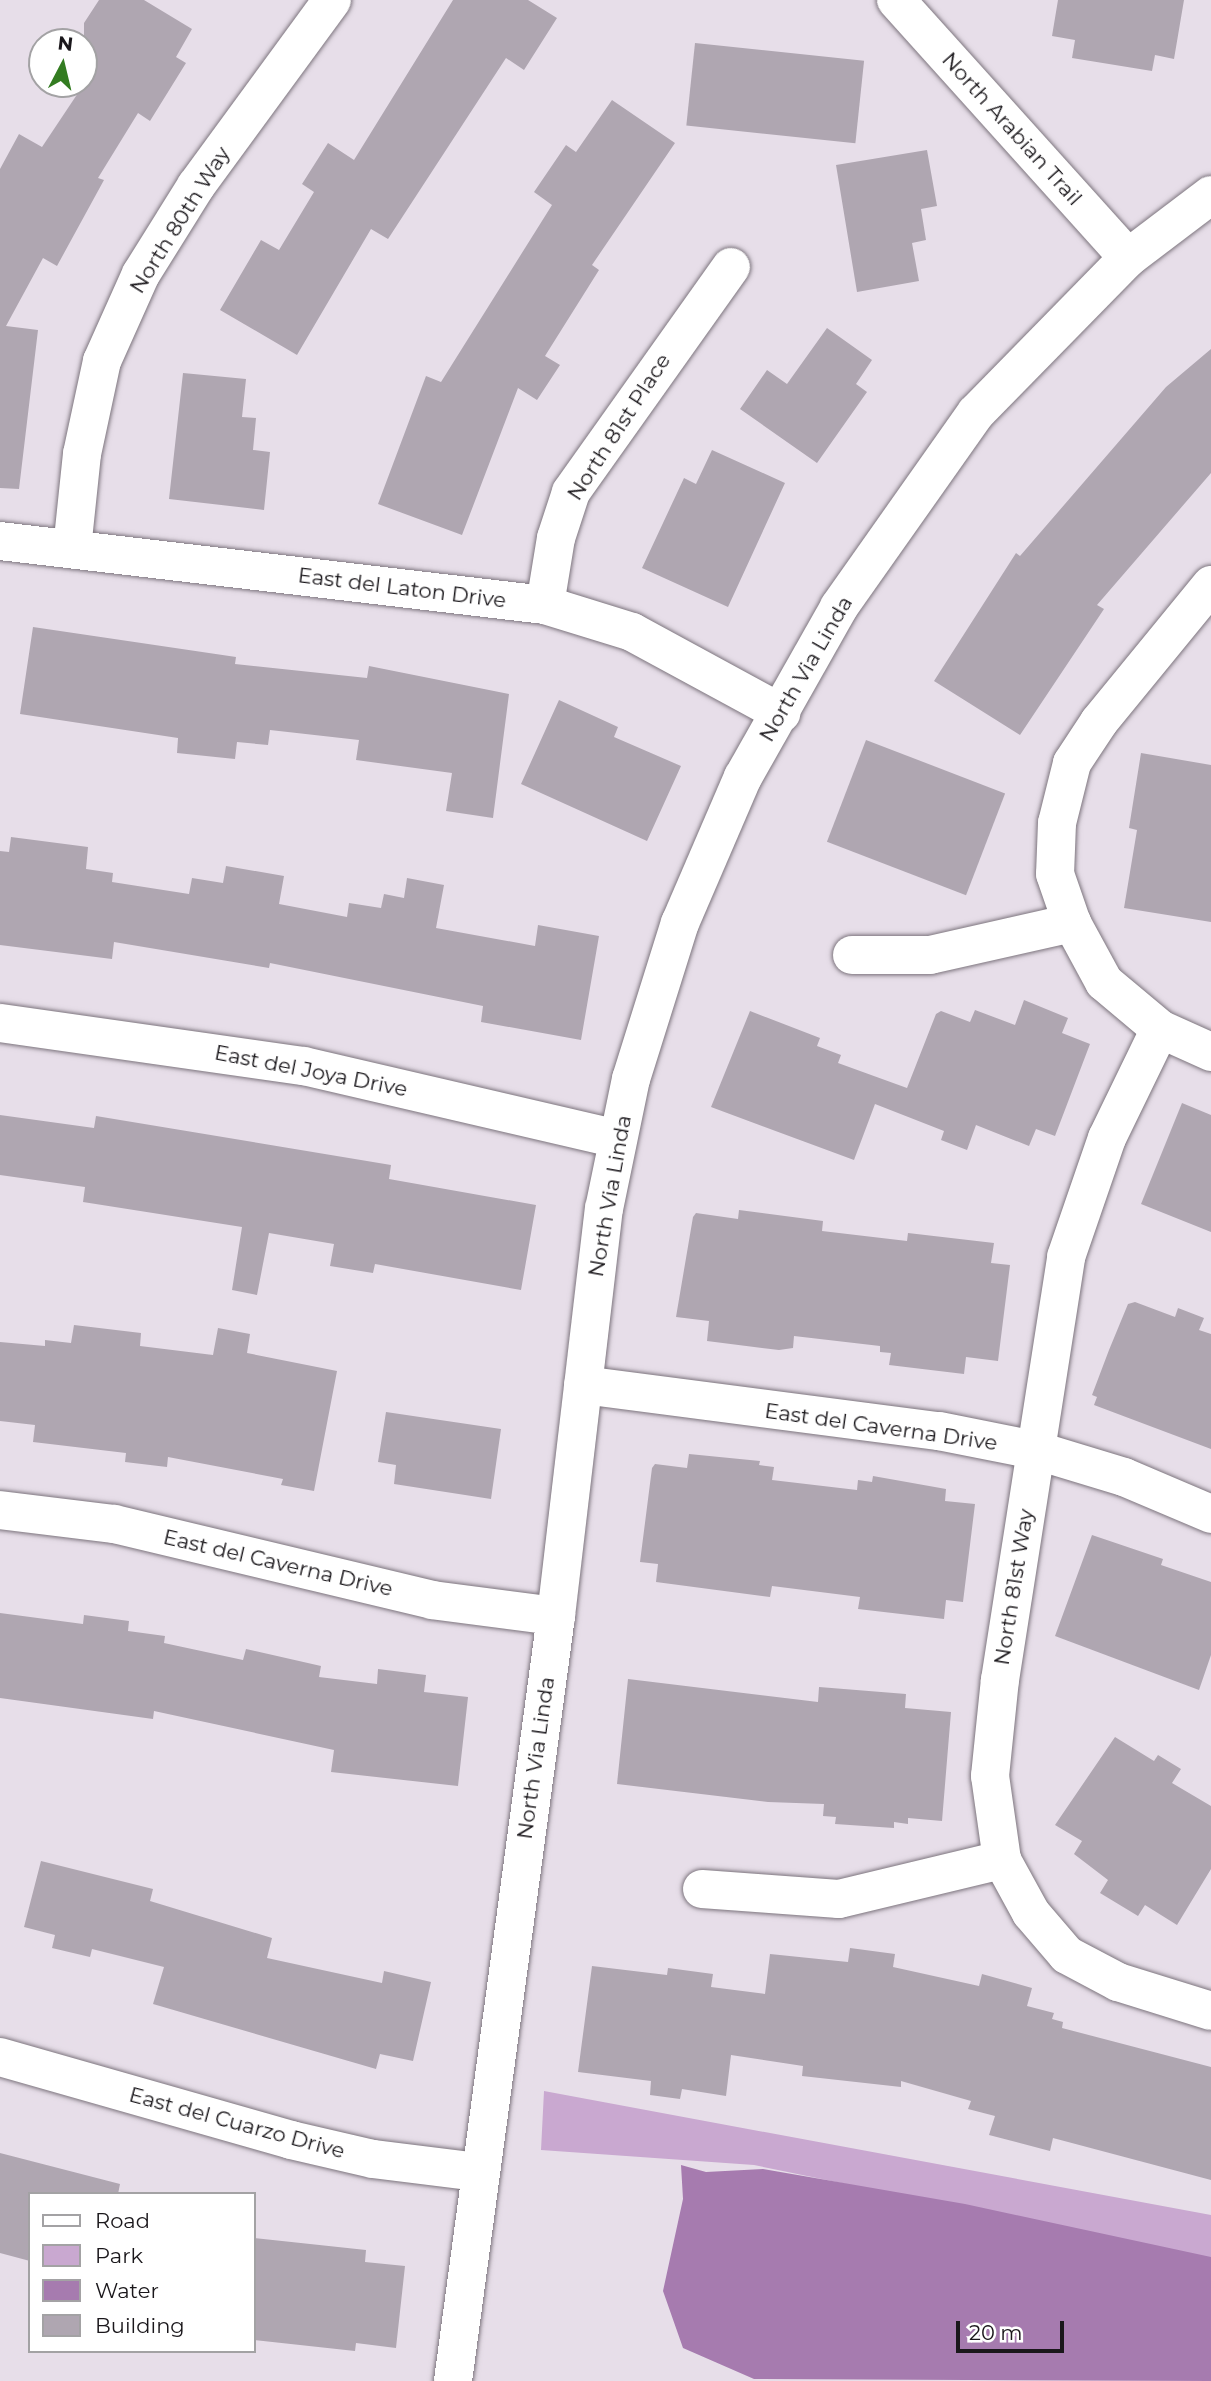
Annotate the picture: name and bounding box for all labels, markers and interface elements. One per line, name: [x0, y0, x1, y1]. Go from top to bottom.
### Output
north arrow: [28, 28, 98, 98]
text: N: [56, 31, 74, 56]
street label: North Arabian Trail: [937, 47, 1087, 211]
street label: North 80th Way: [125, 142, 235, 298]
street label: North 81st Place: [562, 349, 676, 505]
street label: East del Laton Drive: [297, 563, 507, 613]
street label: North Via Linda: [754, 592, 858, 746]
street label: East del Joya Drive: [212, 1040, 410, 1102]
street label: North Via Linda: [583, 1113, 637, 1279]
street label: East del Caverna Drive: [763, 1398, 999, 1456]
street label: North 81st Way: [989, 1507, 1039, 1667]
street label: East del Caverna Drive: [161, 1524, 395, 1602]
street label: North Via Linda: [512, 1675, 560, 1841]
street label: East del Cuarzo Drive: [126, 2082, 348, 2164]
legend: [28, 2192, 256, 2353]
text: Road: [95, 2208, 150, 2233]
text: Park: [95, 2243, 143, 2268]
text: Water: [95, 2278, 159, 2303]
scale bar: [959, 2308, 1068, 2352]
text: Building: [95, 2313, 185, 2338]
text: 20 m: [969, 2320, 1023, 2345]

